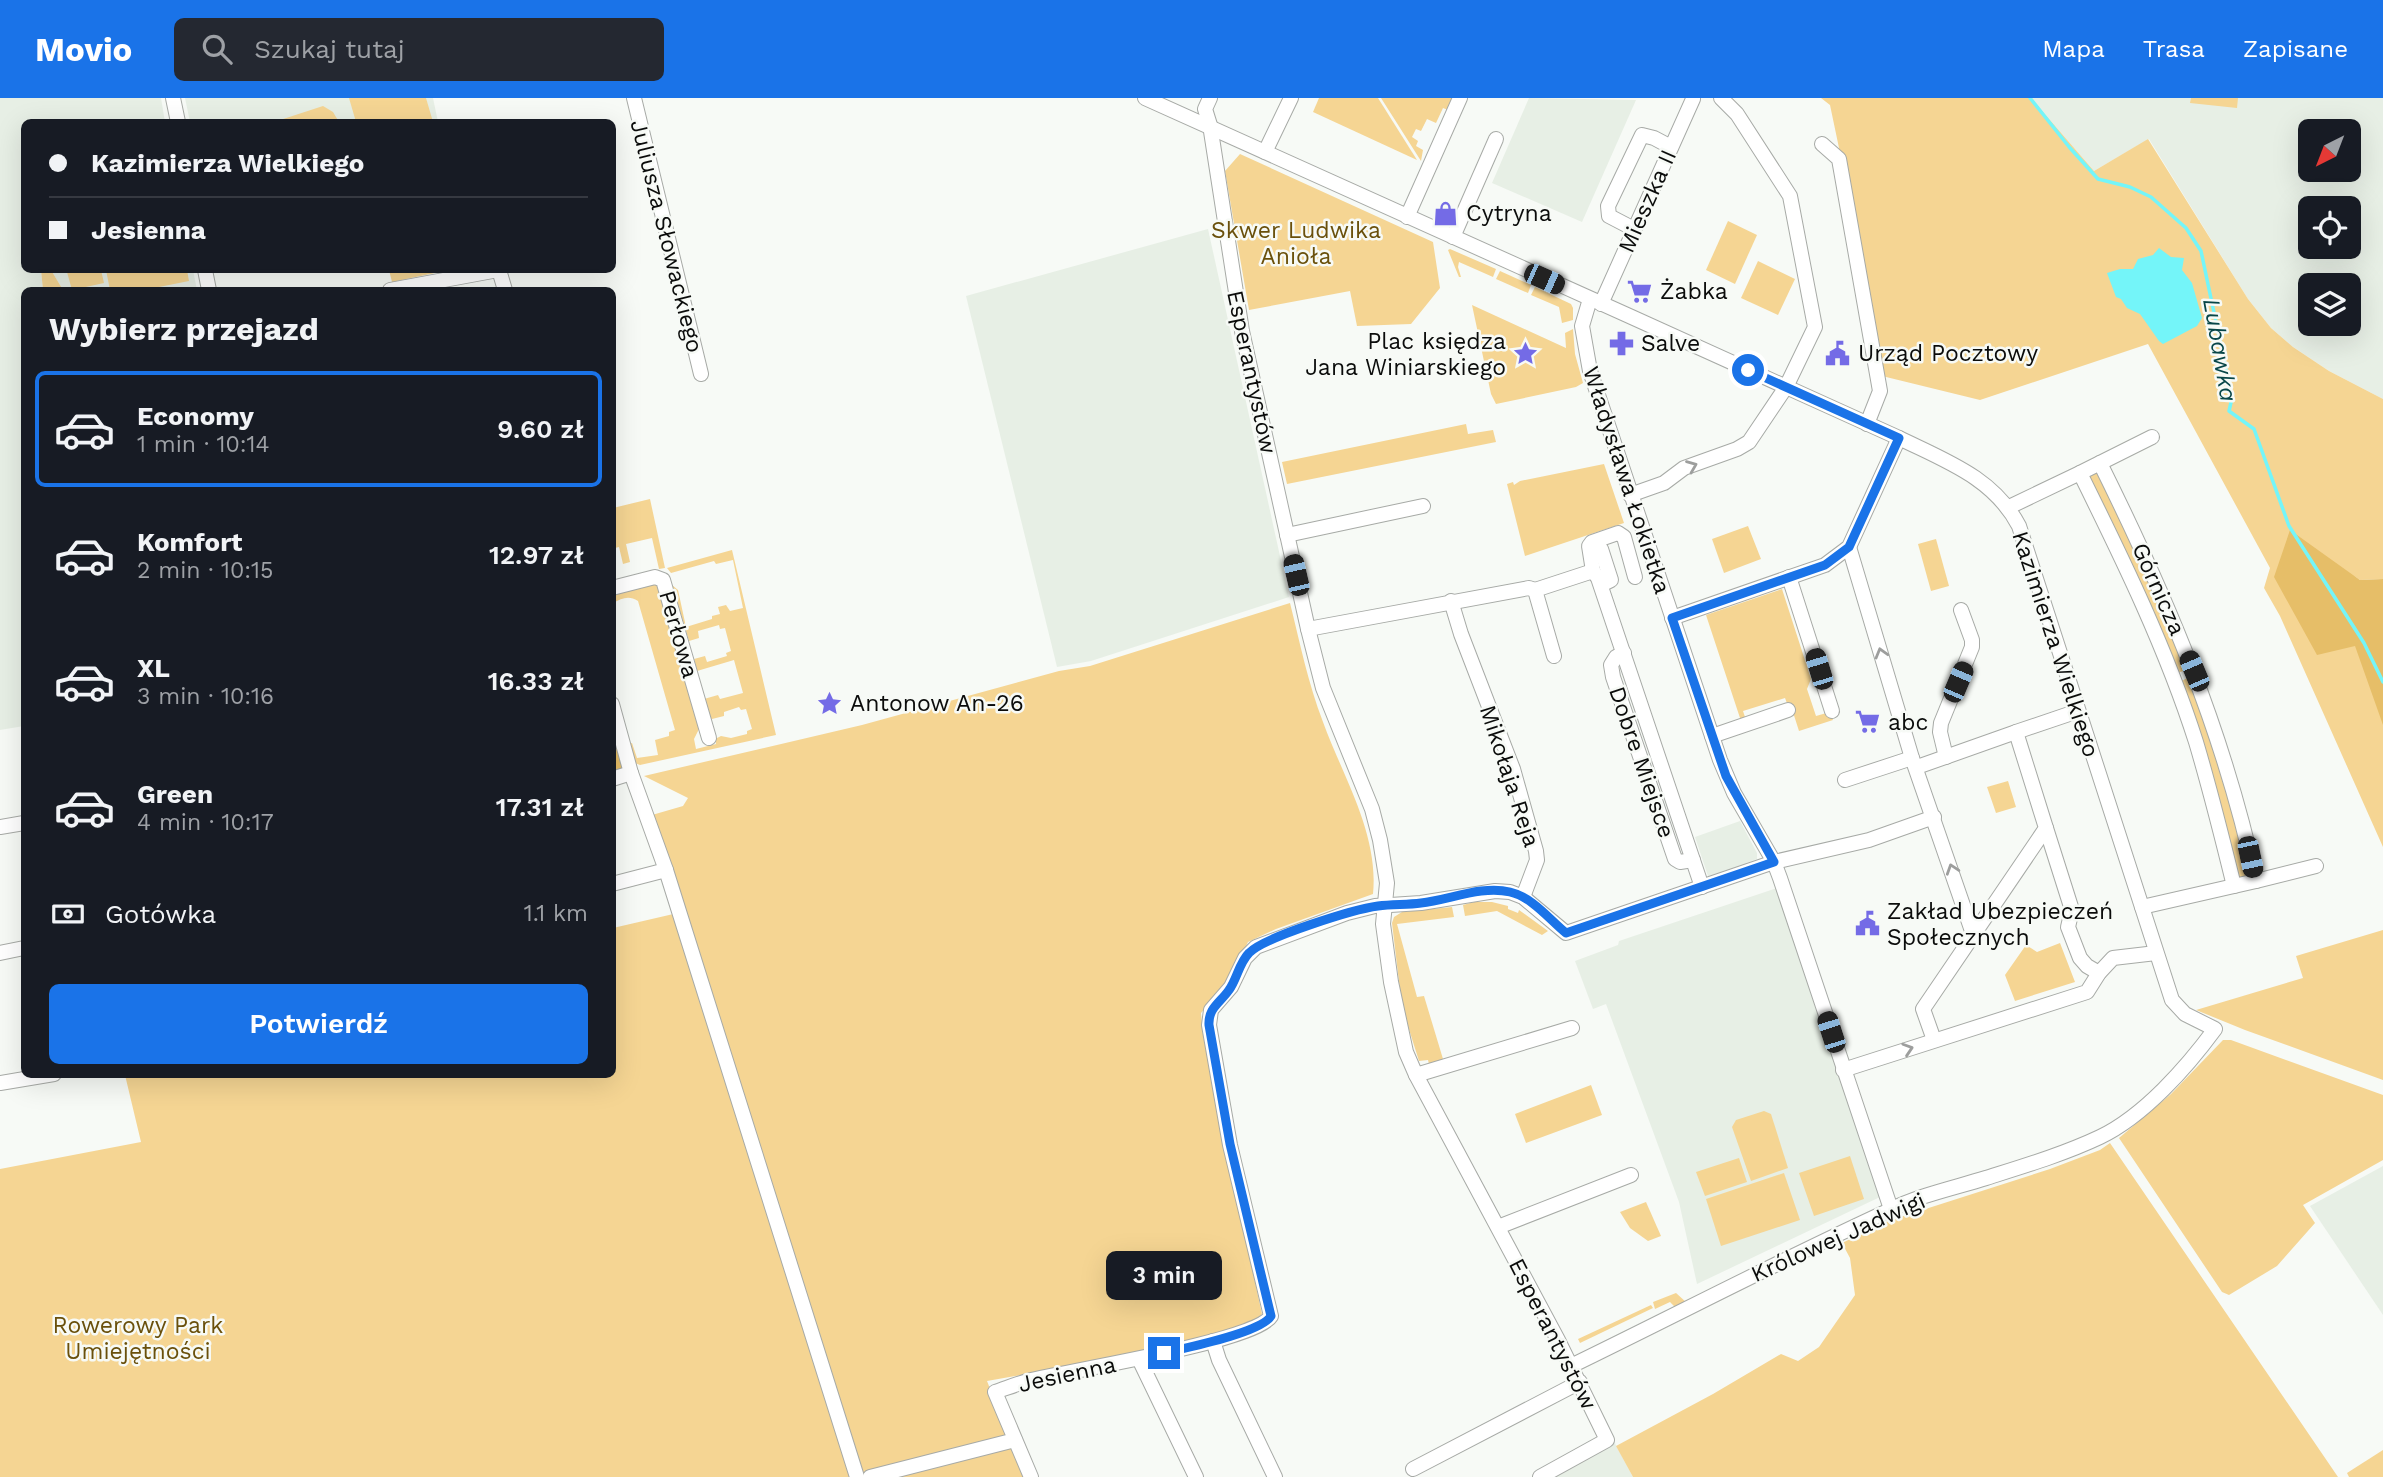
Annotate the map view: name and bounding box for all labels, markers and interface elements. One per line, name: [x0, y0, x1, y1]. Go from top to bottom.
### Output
search box: [174, 18, 664, 81]
text: Movio: [35, 30, 132, 69]
icon: search: [198, 30, 236, 68]
text: Szukaj tutaj: [254, 34, 405, 64]
text: Mapa: [2042, 35, 2105, 63]
text: Trasa: [2143, 35, 2205, 63]
text: Zapisane: [2243, 35, 2348, 63]
street label: Juliusza Słowackiego: [624, 117, 709, 355]
north arrow: [2298, 119, 2361, 182]
map controls: [2298, 119, 2361, 336]
street label: Mieszka II: [1613, 145, 1682, 257]
text: Kazimierza Wielkiego: [91, 148, 364, 178]
button: locate: [2298, 196, 2361, 259]
shop icon: Cytryna: [1432, 199, 1460, 227]
place label: Cytryna: [1466, 200, 1552, 227]
text: Jesienna: [91, 215, 206, 245]
park label: Skwer Ludwika Anioła: [1211, 217, 1381, 270]
car: [1521, 261, 1568, 297]
button: layers: [2298, 273, 2361, 336]
supermarket icon: Żabka: [1626, 277, 1654, 305]
place label: Żabka: [1660, 278, 1728, 305]
street label: Esperantystów: [1221, 288, 1282, 456]
water label: Lubawka: [2197, 296, 2243, 404]
text: Wybierz przejazd: [49, 310, 319, 348]
place label: Plac księdza Jana Winiarskiego: [1305, 328, 1506, 381]
pharmacy icon: Salve: [1607, 329, 1635, 357]
place label: Salve: [1641, 330, 1700, 357]
public building icon: Urząd Pocztowy: [1824, 339, 1852, 367]
place icon: Plac księdza Jana Winiarskiego: [1512, 340, 1540, 368]
place label: Urząd Pocztowy: [1858, 340, 2038, 367]
route start: [1732, 354, 1764, 386]
street label: Władysława Łokietka: [1577, 363, 1676, 597]
icon: car: [53, 398, 116, 461]
text: Economy: [137, 401, 254, 431]
text: 9.60 zł: [497, 414, 584, 444]
text: 1 min · 10:14: [137, 431, 270, 458]
one-way arrow: [1685, 461, 1697, 475]
icon: car: [53, 524, 116, 587]
text: Komfort: [137, 527, 242, 557]
street label: Kazimierza Wielkiego: [2006, 528, 2105, 761]
street label: Górnicza: [2126, 539, 2191, 640]
text: 12.97 zł: [489, 540, 584, 570]
car: [1282, 552, 1311, 598]
text: 2 min · 10:15: [137, 557, 273, 584]
street label: Perłowa: [653, 587, 704, 681]
car: [1803, 646, 1836, 692]
one-way arrow: [1874, 648, 1889, 660]
car: [2177, 648, 2212, 694]
icon: car: [53, 650, 116, 713]
text: XL: [137, 653, 170, 683]
car: [1941, 659, 1976, 705]
text: 16.33 zł: [488, 666, 584, 696]
text: 3 min · 10:16: [137, 683, 274, 710]
street label: Dobre Miejsce: [1603, 683, 1680, 841]
place icon: Antonow An-26: [816, 689, 844, 717]
place label: Antonow An-26: [850, 690, 1024, 717]
street label: Mikołaja Reja: [1474, 702, 1545, 850]
supermarket icon: abc: [1854, 708, 1882, 736]
place label: abc: [1888, 709, 1928, 736]
icon: car: [53, 776, 116, 839]
text: Green: [137, 779, 213, 809]
text: 17.31 zł: [496, 792, 584, 822]
text: 4 min · 10:17: [137, 809, 274, 836]
car: [2236, 834, 2265, 880]
one-way arrow: [1946, 864, 1960, 876]
icon: cash: [49, 895, 87, 933]
place label: Zakład Ubezpieczeń Społecznych: [1887, 898, 2113, 951]
text: Gotówka: [105, 899, 216, 929]
text: 1.1 km: [524, 900, 588, 927]
public building icon: Zakład Ubezpieczeń Społecznych: [1853, 910, 1881, 938]
button: Potwierdź: [49, 984, 588, 1064]
car: [1815, 1009, 1848, 1055]
one-way arrow: [1902, 1042, 1914, 1057]
street label: Królowej Jadwigi: [1747, 1187, 1929, 1288]
callout: 3 min: [1106, 1252, 1222, 1300]
street label: Esperantystów: [1503, 1254, 1602, 1414]
text: 3 min: [1132, 1262, 1196, 1289]
park label: Rowerowy Park Umiejętności: [53, 1312, 223, 1365]
route end: [1148, 1337, 1180, 1369]
street label: Jesienna: [1016, 1351, 1118, 1398]

